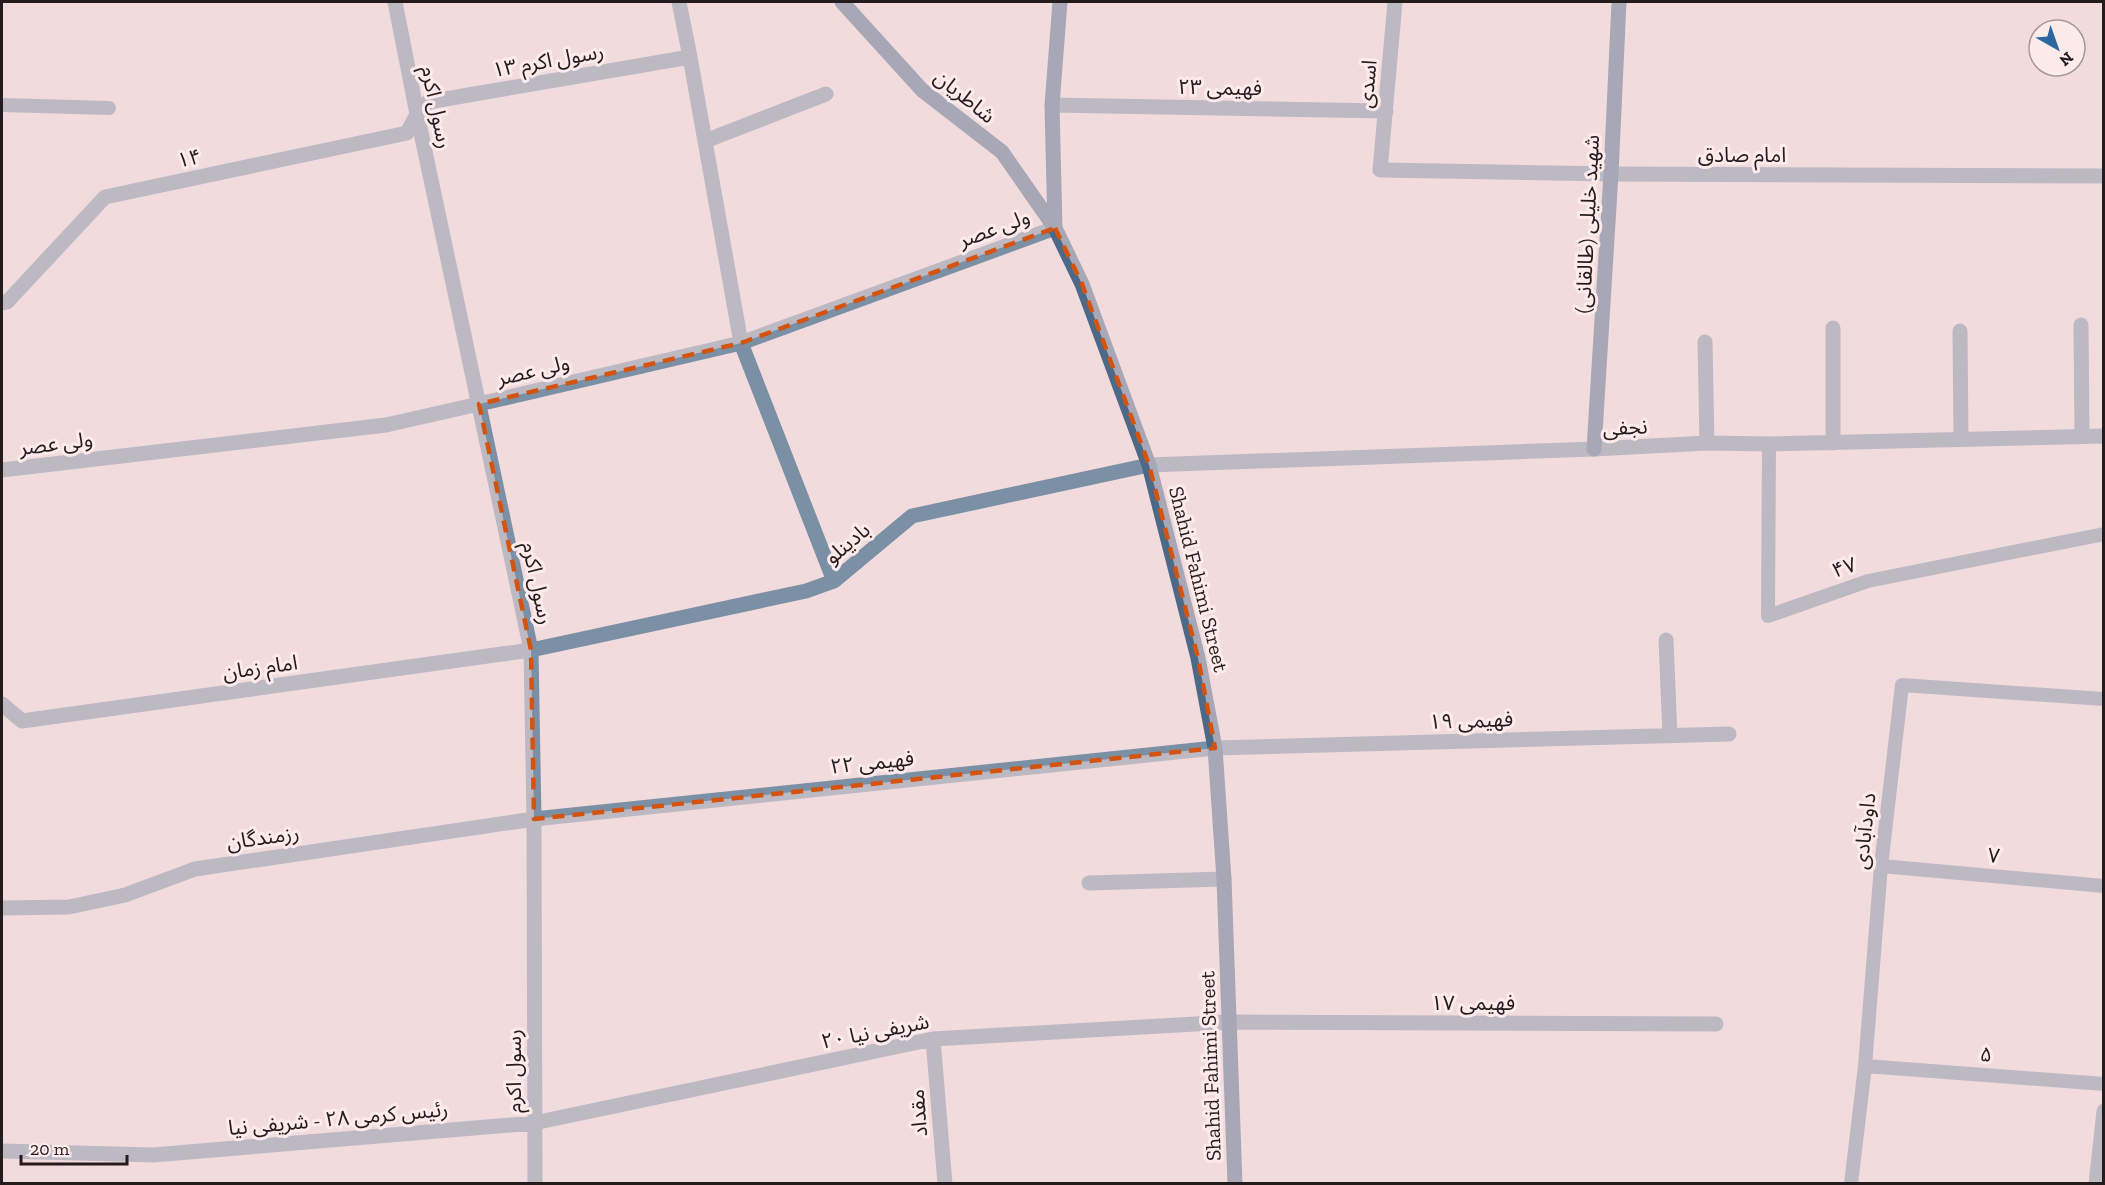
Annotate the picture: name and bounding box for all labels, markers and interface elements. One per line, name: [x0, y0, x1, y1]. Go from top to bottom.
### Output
north arrow: [2027, 18, 2087, 78]
street label: رسول اکرم ۱۳: [490, 38, 606, 86]
text: N: [2056, 48, 2077, 70]
street label: اسدی: [1352, 59, 1382, 109]
street label: رسول اکرم: [412, 63, 458, 152]
street label: شاطریان: [929, 64, 1001, 128]
street label: فهیمی ۲۳: [1178, 74, 1262, 100]
street label: شهید خلیلی (طالقانی): [1570, 134, 1604, 314]
street label: امام صادق: [1698, 142, 1786, 171]
street label: ۱۴: [175, 143, 203, 173]
street label: ولی عصر: [954, 204, 1033, 253]
street label: ولی عصر: [493, 350, 572, 391]
street label: نجفی: [1602, 413, 1648, 441]
street label: ولی عصر: [17, 426, 94, 460]
street label: Shahid Fahimi Street: [1164, 484, 1234, 675]
street label: بادینلو: [819, 517, 875, 569]
street label: رسول اکرم: [513, 539, 559, 628]
street label: ۴۷: [1829, 551, 1859, 583]
street label: امام زمان: [221, 649, 300, 689]
street label: فهیمی ۱۹: [1428, 706, 1514, 734]
street label: فهیمی ۲۲: [829, 745, 915, 779]
street label: داودآبادی: [1848, 791, 1880, 871]
street label: رزمندگان: [225, 820, 301, 854]
street label: ۷: [1987, 842, 2001, 868]
street label: Shahid Fahimi Street: [1194, 970, 1226, 1162]
street label: فهیمی ۱۷: [1431, 990, 1515, 1015]
street label: ۲۰ شریفی نیا: [819, 1008, 931, 1054]
street label: رسول اکرم: [501, 1029, 530, 1113]
street label: ۵: [1979, 1041, 1993, 1067]
street label: مقداد: [904, 1088, 932, 1138]
street label: رئیس کرمی ۲۸ - شریفی نیا: [227, 1096, 449, 1140]
scale bar: [21, 1128, 128, 1166]
text: 20 m: [30, 1138, 70, 1160]

